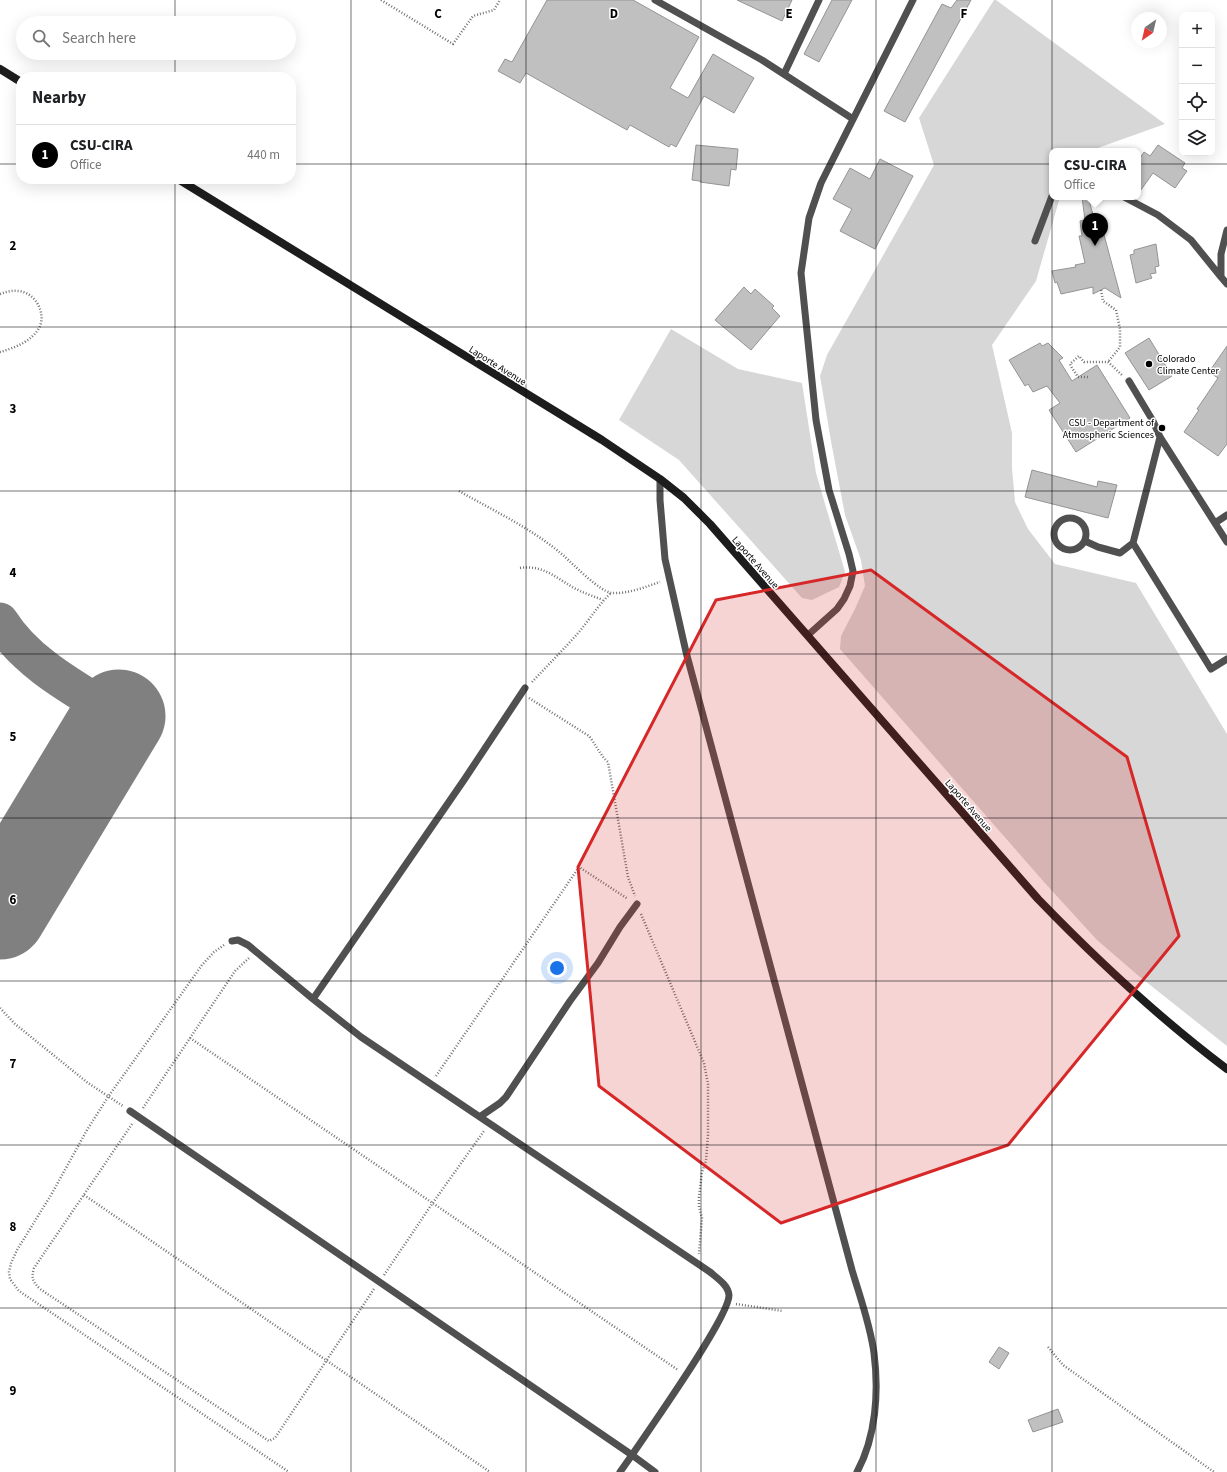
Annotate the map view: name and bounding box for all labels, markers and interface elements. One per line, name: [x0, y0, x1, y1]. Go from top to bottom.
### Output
text: C: [434, 5, 442, 23]
text: D: [610, 5, 618, 23]
text: E: [785, 5, 793, 23]
text: F: [961, 5, 968, 23]
north arrow: [1131, 12, 1167, 48]
map controls: [1179, 12, 1215, 156]
button: +: [1179, 12, 1215, 48]
search box: [16, 16, 296, 60]
icon: search: [30, 27, 52, 49]
text: Search here: [62, 28, 136, 49]
button: −: [1179, 48, 1215, 84]
button: locate: [1179, 84, 1215, 120]
text: Nearby: [32, 86, 86, 110]
button: layers: [1179, 120, 1215, 156]
text: CSU-CIRA: [70, 135, 133, 156]
text: 1: [42, 146, 48, 164]
text: 440 m: [247, 146, 280, 164]
popup: [1049, 148, 1141, 200]
text: CSU-CIRA: [1064, 155, 1126, 176]
text: Office: [70, 156, 101, 174]
text: Office: [1064, 176, 1095, 194]
pin: 1: [1082, 213, 1108, 246]
text: 2: [10, 237, 17, 255]
street label: Laporte Avenue: [466, 343, 529, 389]
place label: Colorado Climate Center: [1157, 352, 1219, 378]
marker: Colorado Climate Center: [1144, 359, 1154, 369]
text: 3: [10, 400, 17, 418]
place label: CSU - Department of Atmospheric Sciences: [1063, 416, 1155, 442]
marker: CSU - Department of Atmospheric Sciences: [1157, 423, 1167, 433]
street label: Laporte Avenue: [729, 533, 782, 592]
text: 4: [10, 564, 17, 582]
text: 5: [10, 728, 17, 746]
street label: Laporte Avenue: [942, 776, 995, 835]
text: 6: [10, 891, 17, 909]
your location: [547, 958, 567, 978]
text: 7: [10, 1055, 17, 1073]
text: 8: [10, 1218, 17, 1236]
text: 9: [10, 1382, 17, 1400]

